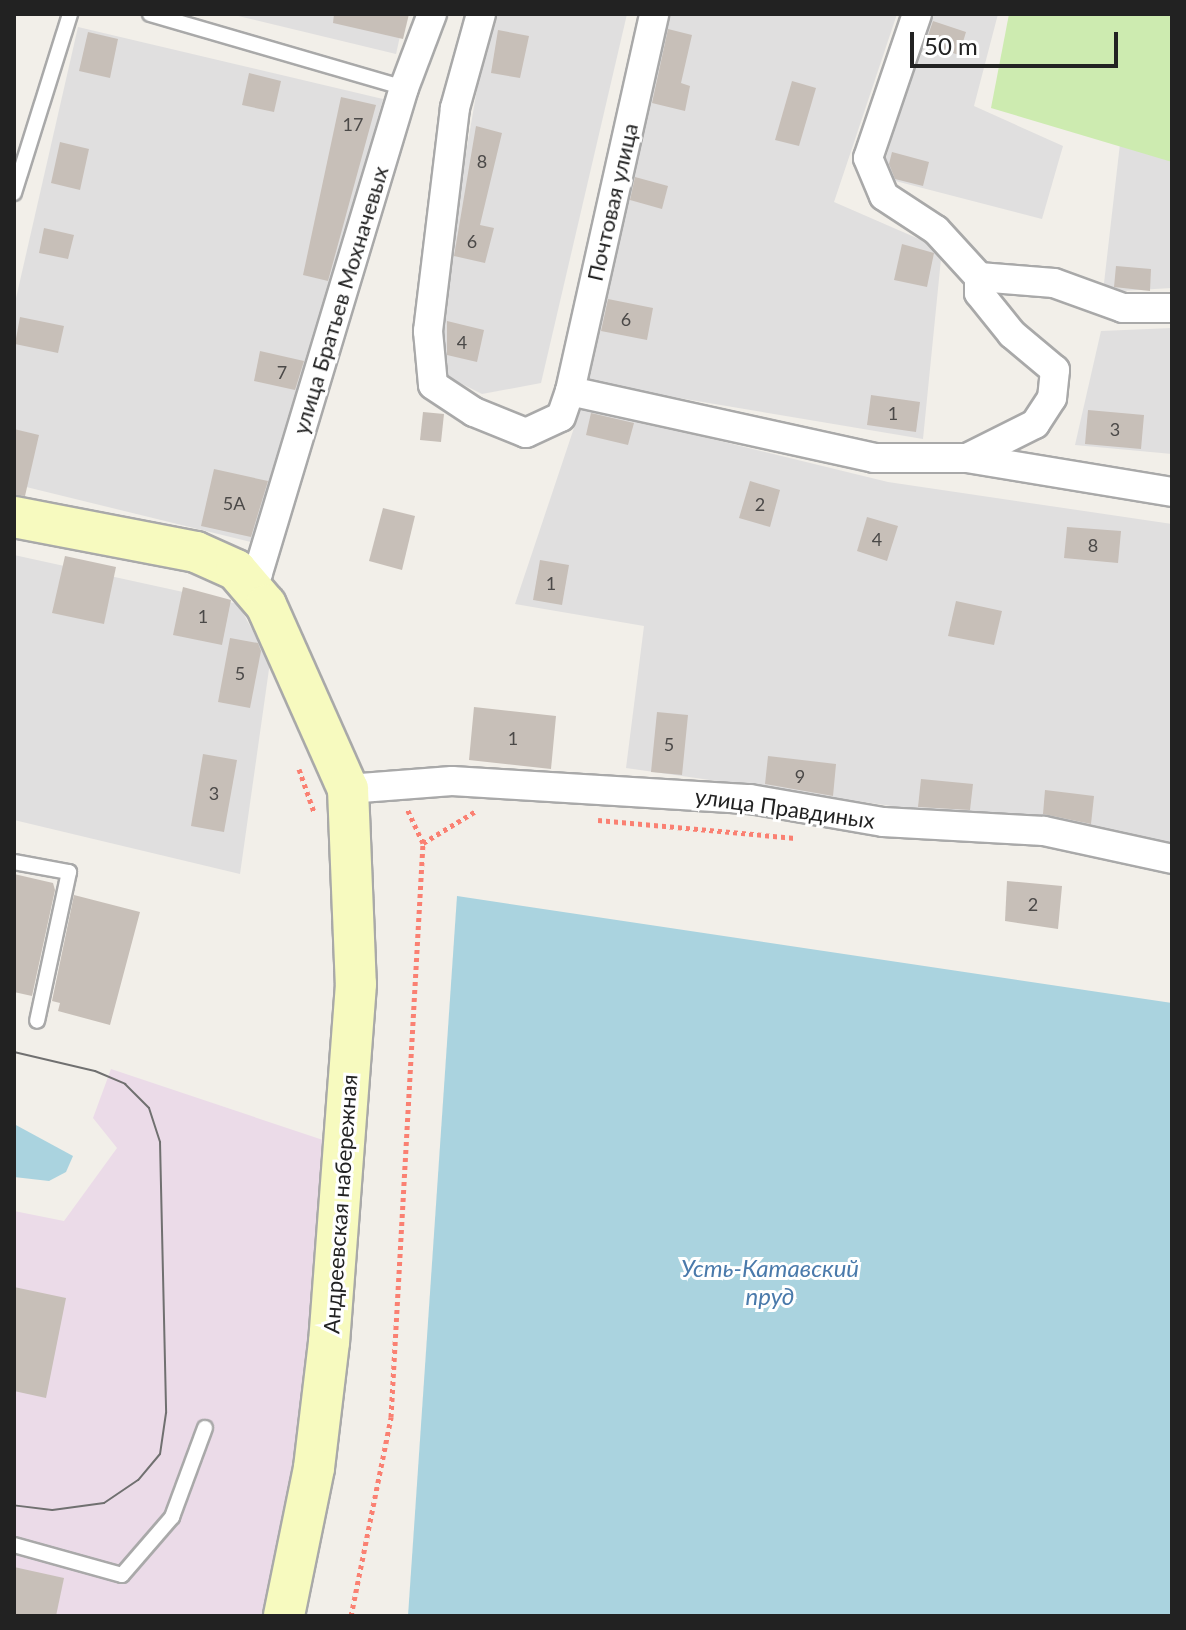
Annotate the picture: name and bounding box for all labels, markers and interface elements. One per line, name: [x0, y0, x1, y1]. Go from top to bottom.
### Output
scale bar: [914, 16, 1122, 66]
text: 50 m: [924, 31, 978, 60]
house number: 17: [343, 113, 363, 135]
street label: Почтовая улица: [581, 120, 643, 284]
house number: 8: [477, 150, 487, 172]
street label: улица Братьев Мохначевых: [287, 163, 393, 437]
house number: 6: [467, 230, 477, 252]
house number: 6: [621, 308, 631, 330]
house number: 4: [457, 331, 467, 353]
house number: 7: [277, 361, 287, 383]
house number: 1: [888, 402, 898, 424]
house number: 3: [1110, 418, 1120, 440]
house number: 5А: [223, 492, 245, 514]
house number: 2: [755, 493, 765, 515]
house number: 4: [872, 528, 882, 550]
house number: 8: [1088, 534, 1098, 556]
house number: 1: [546, 572, 556, 594]
house number: 1: [198, 605, 208, 627]
house number: 5: [235, 662, 245, 684]
house number: 1: [508, 727, 518, 749]
house number: 5: [664, 733, 674, 755]
house number: 9: [795, 765, 805, 787]
house number: 3: [209, 782, 219, 804]
street label: улица Правдиных: [693, 782, 877, 834]
house number: 2: [1028, 893, 1038, 915]
street label: Андреевская набережная: [318, 1074, 362, 1334]
water label: Усть-Катавский пруд: [681, 1254, 859, 1310]

